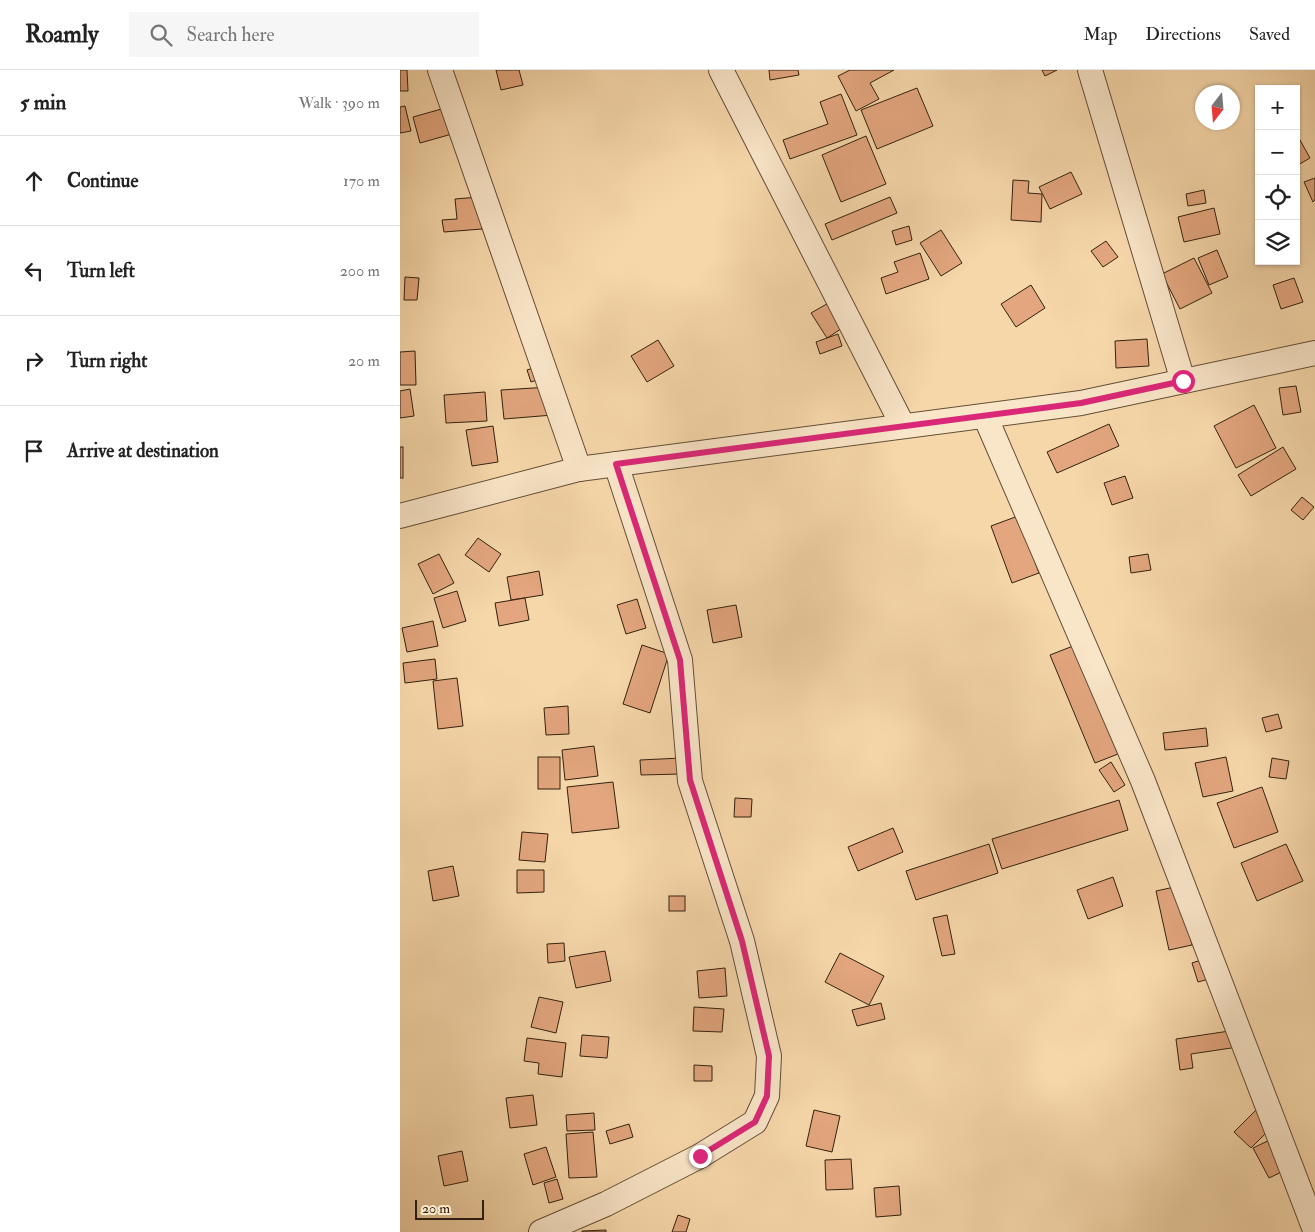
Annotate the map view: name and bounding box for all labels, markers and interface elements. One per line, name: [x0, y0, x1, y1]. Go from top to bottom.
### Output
search box: [129, 12, 479, 57]
text: Roamly: [25, 19, 99, 50]
icon: search: [147, 21, 175, 49]
text: Search here: [187, 23, 274, 47]
text: Map: [1084, 23, 1117, 46]
text: Directions: [1145, 23, 1221, 46]
text: Saved: [1249, 23, 1290, 46]
north arrow: [1195, 85, 1240, 130]
map controls: [1255, 85, 1300, 265]
button: +: [1255, 85, 1300, 130]
text: 5 min: [20, 89, 66, 116]
text: Walk · 390 m: [299, 93, 380, 113]
button: −: [1255, 130, 1300, 175]
icon: ahead: [20, 167, 48, 195]
text: Continue: [67, 169, 138, 193]
text: 170 m: [343, 171, 380, 191]
button: locate: [1255, 175, 1300, 220]
button: layers: [1255, 220, 1300, 265]
icon: left: [20, 257, 48, 285]
text: Turn left: [67, 259, 135, 283]
text: 200 m: [340, 261, 380, 281]
icon: right: [20, 347, 48, 375]
text: Turn right: [67, 349, 147, 373]
text: 20 m: [348, 351, 380, 371]
route start: [1172, 370, 1195, 393]
icon: arrive: [20, 437, 48, 465]
text: Arrive at destination: [67, 439, 219, 463]
route end: [689, 1145, 712, 1168]
scale bar: [415, 1197, 484, 1220]
text: 20 m: [422, 1200, 450, 1217]

